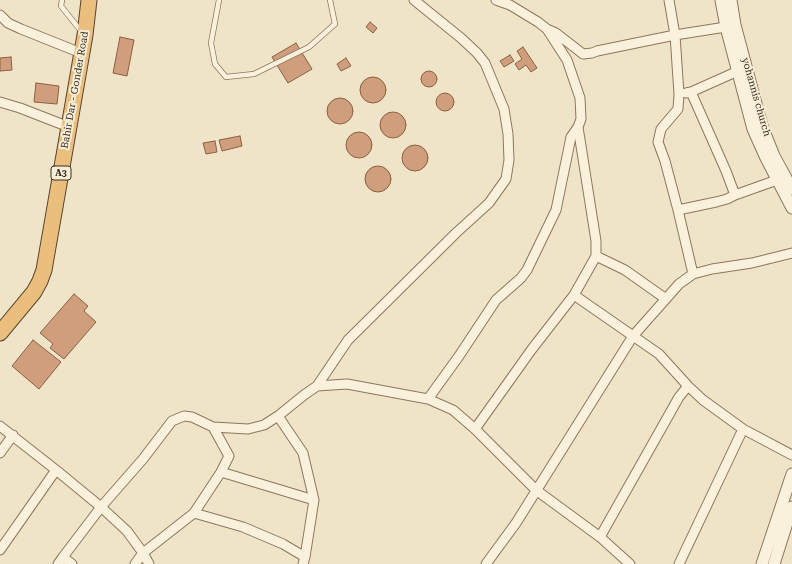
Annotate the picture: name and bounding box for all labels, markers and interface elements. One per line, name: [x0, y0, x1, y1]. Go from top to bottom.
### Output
street label: Bahir Dar - Gonder Road: [59, 30, 91, 150]
street label: yohannis church: [739, 56, 773, 138]
road number: A3: [51, 166, 71, 180]

